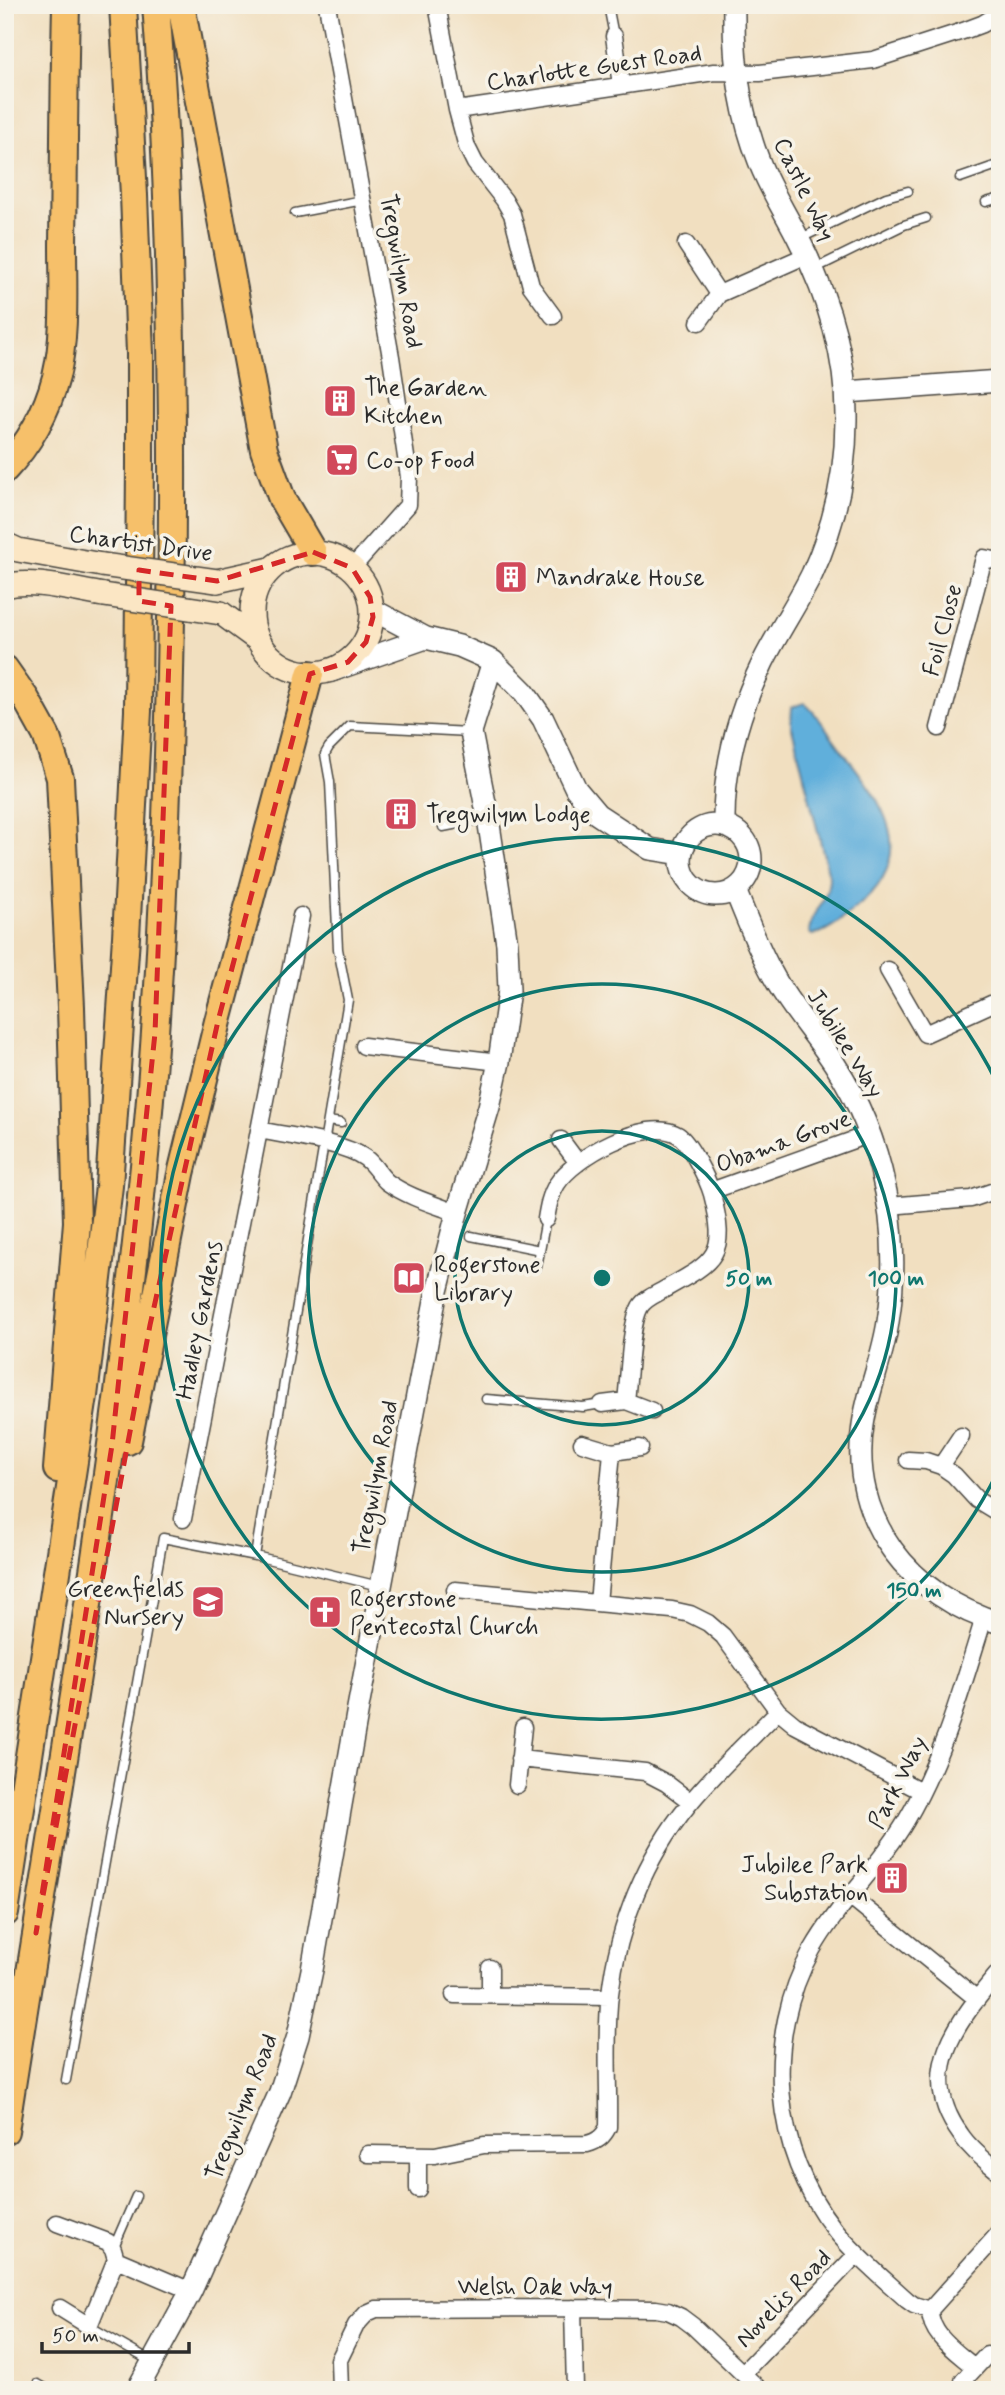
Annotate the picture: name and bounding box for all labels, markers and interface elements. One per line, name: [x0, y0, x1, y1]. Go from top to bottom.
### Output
street label: Charlotte Guest Road: [485, 38, 704, 99]
street label: Castle Way: [765, 133, 842, 246]
street label: Tregwilym Road: [370, 192, 429, 351]
place label: The Garden Kitchen: [364, 373, 487, 432]
building icon: The Garden Kitchen: [321, 382, 359, 420]
supermarket icon: Co-op Food: [323, 441, 361, 479]
place label: Co-op Food: [366, 446, 475, 477]
street label: Chartist Drive: [67, 519, 214, 570]
building icon: Mandrake House: [492, 558, 530, 596]
place label: Mandrake House: [536, 563, 704, 594]
street label: Foil Close: [916, 581, 971, 680]
building icon: Tregwilym Lodge: [382, 795, 420, 833]
place label: Tregwilym Lodge: [426, 800, 591, 833]
street label: Jubilee Way: [799, 983, 890, 1104]
street label: Obama Grove: [712, 1104, 856, 1181]
street label: Hadley Gardens: [170, 1238, 231, 1402]
place label: Rogerstone Library: [434, 1250, 541, 1309]
library icon: Rogerstone Library: [390, 1259, 428, 1297]
text: 50 m: [726, 1265, 773, 1293]
text: 100 m: [868, 1265, 924, 1293]
centre of rings: [590, 1266, 614, 1290]
street label: Tregwilym Road: [346, 1398, 409, 1557]
place label: Greenfields Nursery: [67, 1574, 184, 1633]
text: 150 m: [886, 1577, 942, 1605]
school or university icon: Greenfields Nursery: [189, 1583, 227, 1621]
place label: Rogerstone Pentecostal Church: [350, 1584, 539, 1643]
church icon: Rogerstone Pentecostal Church: [306, 1593, 344, 1631]
street label: Park Way: [862, 1731, 935, 1835]
place label: Jubilee Park Substation: [741, 1850, 868, 1909]
building icon: Jubilee Park Substation: [873, 1859, 911, 1897]
street label: Tregwilym Road: [199, 2029, 288, 2186]
street label: Novelis Road: [729, 2243, 839, 2355]
street label: Welsh Oak Way: [457, 2272, 613, 2303]
scale bar: [42, 2311, 189, 2355]
text: 50 m: [52, 2322, 99, 2350]

